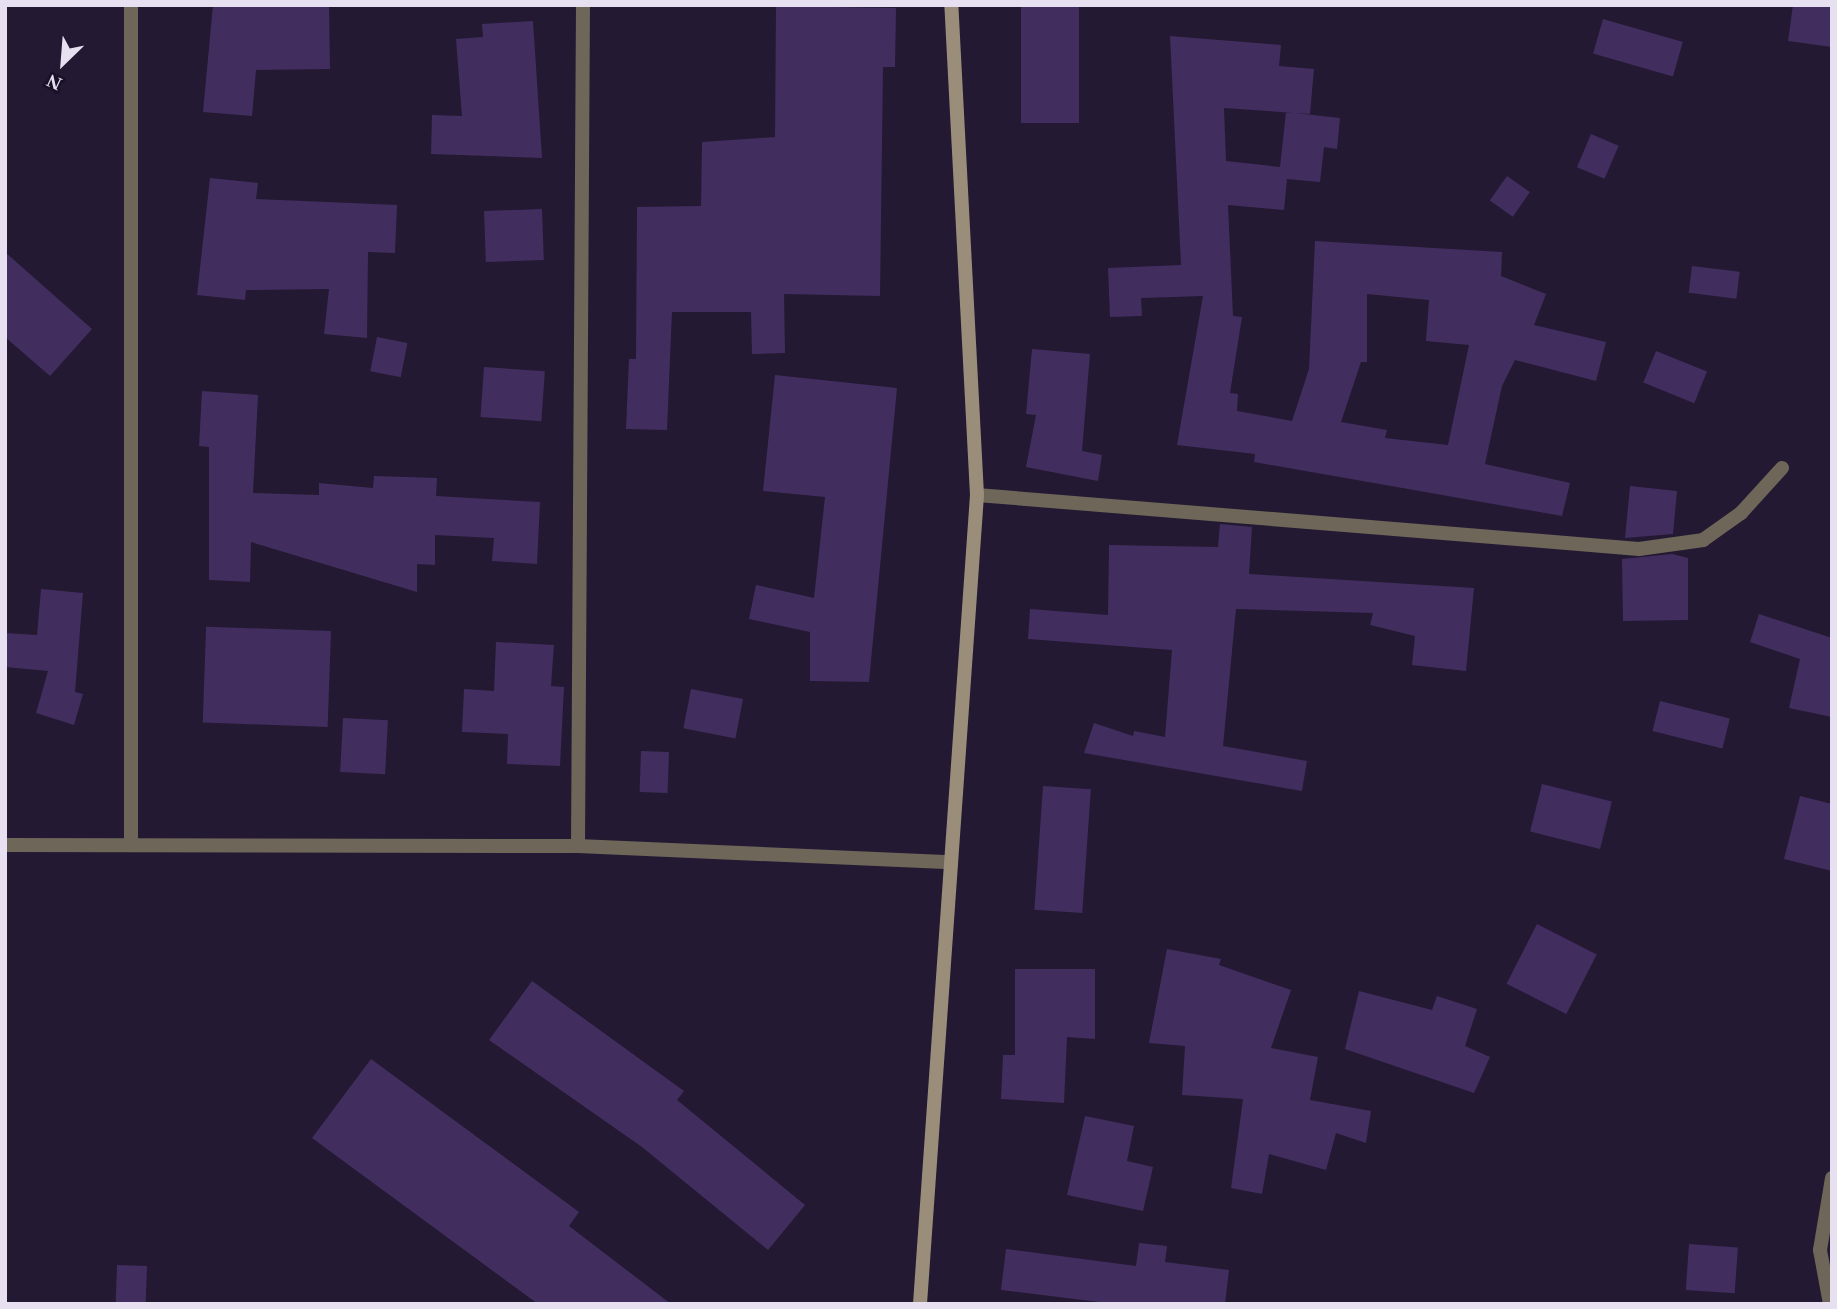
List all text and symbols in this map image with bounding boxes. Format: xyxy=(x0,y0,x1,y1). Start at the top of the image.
north arrow xyxy=(28,28,98,98)
text: N xyxy=(43,70,65,95)

